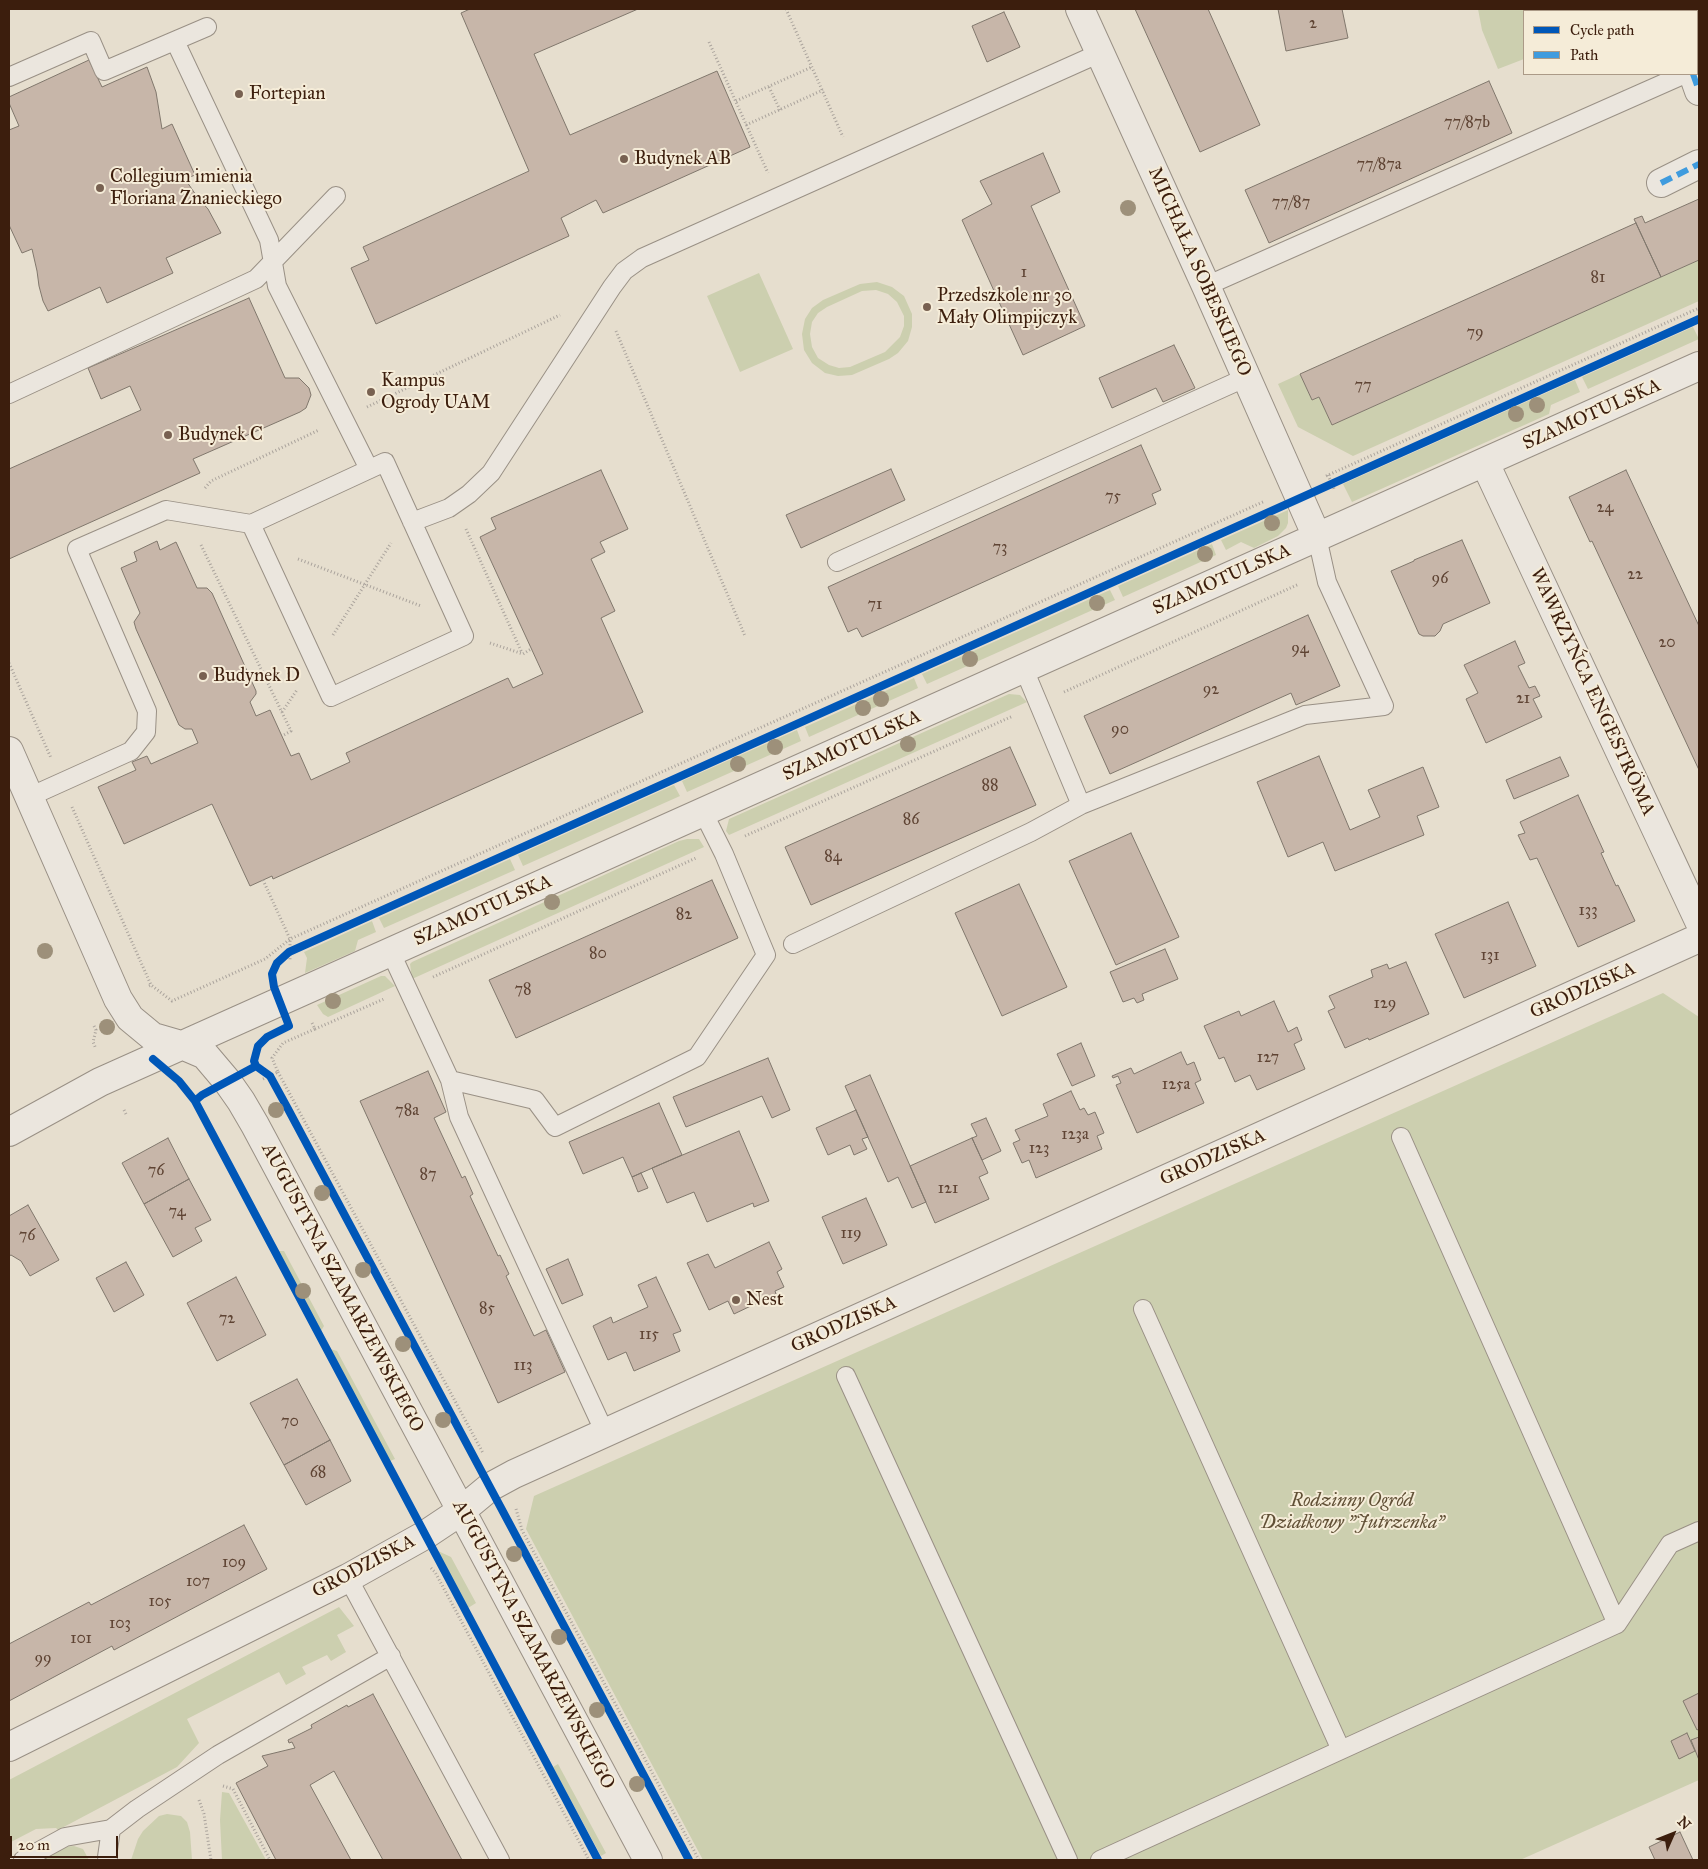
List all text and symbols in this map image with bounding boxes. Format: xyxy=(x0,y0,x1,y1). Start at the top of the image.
legend xyxy=(1523,10,1698,75)
house number: 2 xyxy=(1309,14,1317,34)
text: Cycle path xyxy=(1570,21,1634,39)
text: Path xyxy=(1570,46,1598,64)
place label: Fortepian xyxy=(249,83,325,105)
marker: Fortepian xyxy=(233,88,245,100)
house number: 77/87b xyxy=(1444,113,1490,133)
place label: Budynek AB xyxy=(634,148,731,170)
marker: Budynek AB xyxy=(618,153,630,165)
house number: 77/87a xyxy=(1356,155,1402,175)
street label: MICHAŁA SOBESKIEGO xyxy=(1142,164,1256,380)
place label: Collegium imienia Floriana Znanieckiego xyxy=(110,166,282,210)
marker: Collegium imienia Floriana Znanieckiego xyxy=(94,182,106,194)
house number: 77/87 xyxy=(1272,193,1310,213)
house number: 1 xyxy=(1021,263,1027,283)
house number: 81 xyxy=(1591,268,1605,288)
place label: Przedszkole nr 30 Mały Olimpijczyk xyxy=(937,285,1077,329)
marker: Przedszkole nr 30 Mały Olimpijczyk xyxy=(921,301,933,313)
house number: 79 xyxy=(1466,323,1484,343)
place label: Kampus Ogrody UAM xyxy=(381,370,490,414)
street label: SZAMOTULSKA xyxy=(1519,374,1665,456)
house number: 77 xyxy=(1354,376,1372,396)
marker: Kampus Ogrody UAM xyxy=(365,386,377,398)
place label: Budynek C xyxy=(178,424,263,446)
marker: Budynek C xyxy=(162,429,174,441)
house number: 75 xyxy=(1105,487,1121,507)
house number: 24 xyxy=(1597,498,1613,518)
house number: 73 xyxy=(993,538,1007,558)
street label: SZAMOTULSKA xyxy=(1149,539,1295,621)
street label: WAWRZYŃCA ENGESTRÖMA xyxy=(1524,564,1660,820)
house number: 22 xyxy=(1627,565,1643,585)
house number: 96 xyxy=(1432,569,1448,589)
house number: 71 xyxy=(868,595,882,615)
house number: 20 xyxy=(1658,633,1676,653)
house number: 94 xyxy=(1291,639,1309,659)
place label: Budynek D xyxy=(213,665,300,687)
marker: Budynek D xyxy=(197,670,209,682)
house number: 92 xyxy=(1203,680,1219,700)
house number: 21 xyxy=(1516,689,1530,709)
street label: SZAMOTULSKA xyxy=(779,705,925,787)
house number: 90 xyxy=(1111,720,1129,740)
house number: 88 xyxy=(981,776,999,796)
house number: 86 xyxy=(903,810,919,830)
house number: 84 xyxy=(824,847,842,867)
street label: SZAMOTULSKA xyxy=(410,870,556,952)
house number: 133 xyxy=(1578,901,1598,921)
house number: 82 xyxy=(676,905,692,925)
house number: 80 xyxy=(589,944,607,964)
house number: 131 xyxy=(1480,946,1500,966)
street label: GRODZISKA xyxy=(1527,958,1639,1024)
house number: 78 xyxy=(514,980,532,1000)
house number: 129 xyxy=(1374,994,1396,1014)
house number: 127 xyxy=(1257,1048,1279,1068)
house number: 125a xyxy=(1162,1075,1190,1095)
house number: 78a xyxy=(395,1101,419,1121)
house number: 123a xyxy=(1061,1125,1089,1145)
street label: GRODZISKA xyxy=(1157,1125,1269,1191)
house number: 123 xyxy=(1029,1139,1049,1159)
street label: AUGUSTYNA SZAMARZEWSKIEGO xyxy=(256,1140,428,1436)
house number: 76 xyxy=(148,1161,164,1181)
house number: 87 xyxy=(419,1165,437,1185)
house number: 121 xyxy=(938,1179,958,1199)
house number: 74 xyxy=(168,1202,186,1222)
house number: 119 xyxy=(840,1224,862,1244)
house number: 76 xyxy=(19,1226,35,1246)
place label: Nest xyxy=(746,1289,783,1311)
street label: GRODZISKA xyxy=(788,1292,900,1358)
marker: Nest xyxy=(730,1294,742,1306)
house number: 85 xyxy=(479,1299,495,1319)
house number: 72 xyxy=(219,1309,235,1329)
house number: 115 xyxy=(639,1325,659,1345)
house number: 113 xyxy=(513,1356,533,1376)
house number: 70 xyxy=(281,1412,299,1432)
house number: 68 xyxy=(310,1463,326,1483)
park label: Rodzinny Ogród Działkowy "Jutrzenka" xyxy=(1259,1490,1445,1534)
street label: AUGUSTYNA SZAMARZEWSKIEGO xyxy=(447,1497,619,1793)
street label: GRODZISKA xyxy=(309,1530,419,1604)
house number: 109 xyxy=(222,1553,246,1573)
house number: 107 xyxy=(186,1572,210,1592)
house number: 105 xyxy=(148,1592,172,1612)
house number: 103 xyxy=(109,1614,131,1634)
house number: 101 xyxy=(70,1629,92,1649)
house number: 99 xyxy=(34,1649,52,1669)
north arrow xyxy=(1648,1809,1698,1859)
text: N xyxy=(1674,1813,1694,1833)
scale bar xyxy=(12,1826,120,1858)
text: 20 m xyxy=(18,1836,50,1854)

